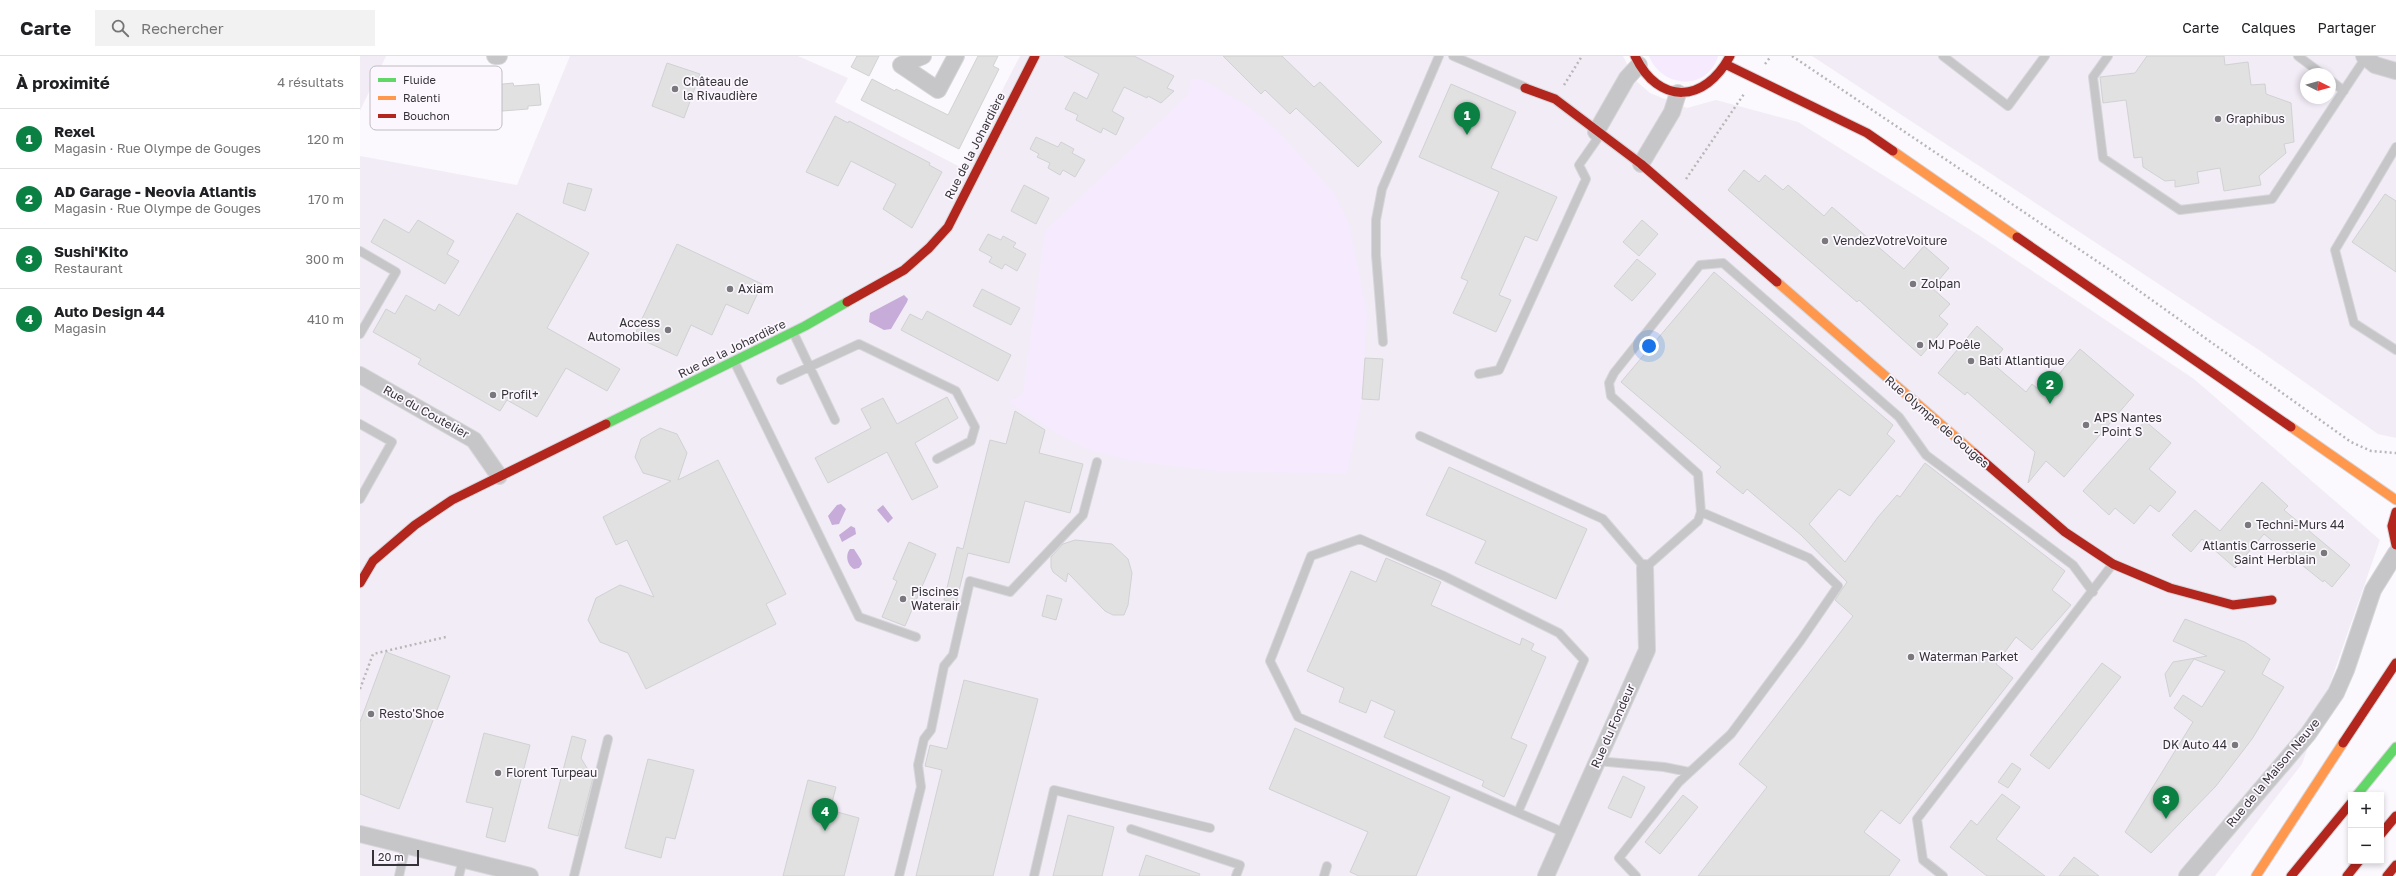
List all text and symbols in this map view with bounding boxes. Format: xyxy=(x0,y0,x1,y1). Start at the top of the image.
search box xyxy=(95,10,375,46)
text: Carte xyxy=(20,16,71,39)
icon: search xyxy=(109,17,131,39)
text: Rechercher xyxy=(141,19,224,37)
text: Carte xyxy=(2182,19,2219,36)
text: Calques xyxy=(2241,19,2296,36)
text: Partager xyxy=(2318,19,2376,36)
legend xyxy=(370,66,502,130)
north arrow xyxy=(2300,68,2336,104)
text: À proximité xyxy=(16,72,110,93)
text: Fluide xyxy=(403,73,436,86)
text: 4 résultats xyxy=(277,74,344,90)
place label: Château de la Rivaudière xyxy=(683,74,758,103)
marker: Château de la Rivaudière xyxy=(670,84,680,94)
street label: Rue de la Johardière xyxy=(941,90,1008,202)
text: Ralenti xyxy=(403,91,440,104)
pin: 1 xyxy=(1454,102,1480,135)
text: Bouchon xyxy=(403,109,450,122)
place label: Graphibus xyxy=(2226,111,2285,126)
marker: Graphibus xyxy=(2213,114,2223,124)
text: Rexel xyxy=(54,122,95,140)
text: 1 xyxy=(26,131,32,147)
text: 120 m xyxy=(307,131,344,147)
text: Magasin · Rue Olympe de Gouges xyxy=(54,140,261,156)
text: AD Garage - Neovia Atlantis xyxy=(54,182,256,200)
text: 2 xyxy=(25,191,33,207)
text: 170 m xyxy=(308,191,344,207)
text: Magasin · Rue Olympe de Gouges xyxy=(54,200,261,216)
place label: VendezVotreVoiture xyxy=(1833,233,1947,248)
marker: VendezVotreVoiture xyxy=(1820,236,1830,246)
text: Sushi'Kito xyxy=(54,242,128,260)
text: 3 xyxy=(25,251,33,267)
text: 300 m xyxy=(306,251,344,267)
text: Restaurant xyxy=(54,260,123,276)
place label: Zolpan xyxy=(1921,276,1961,291)
marker: Zolpan xyxy=(1908,279,1918,289)
place label: Axiam xyxy=(738,281,774,296)
marker: Axiam xyxy=(725,284,735,294)
text: Auto Design 44 xyxy=(54,302,165,320)
text: 4 xyxy=(25,311,33,327)
text: 410 m xyxy=(307,311,344,327)
place label: Access Automobiles xyxy=(587,315,660,344)
street label: Rue de la Johardière xyxy=(676,316,788,381)
text: Magasin xyxy=(54,320,106,336)
marker: Access Automobiles xyxy=(663,325,673,335)
your location xyxy=(1639,336,1659,356)
place label: MJ Poêle xyxy=(1928,337,1981,352)
marker: MJ Poêle xyxy=(1915,340,1925,350)
place label: Bati Atlantique xyxy=(1979,353,2065,368)
marker: Bati Atlantique xyxy=(1966,356,1976,366)
pin: 2 xyxy=(2037,371,2063,404)
street label: Rue Olympe de Gouges xyxy=(1882,372,1993,471)
street label: Rue du Coutelier xyxy=(381,382,472,442)
place label: Profil+ xyxy=(501,387,539,402)
marker: Profil+ xyxy=(488,390,498,400)
place label: APS Nantes - Point S xyxy=(2094,410,2162,439)
marker: APS Nantes - Point S xyxy=(2081,420,2091,430)
place label: Techni-Murs 44 xyxy=(2256,517,2345,532)
marker: Techni-Murs 44 xyxy=(2243,520,2253,530)
place label: Atlantis Carrosserie Saint Herblain xyxy=(2202,538,2316,567)
marker: Atlantis Carrosserie Saint Herblain xyxy=(2319,548,2329,558)
place label: Piscines Waterair xyxy=(911,584,960,613)
marker: Piscines Waterair xyxy=(898,594,908,604)
place label: Waterman Parket xyxy=(1919,649,2019,664)
marker: Waterman Parket xyxy=(1906,652,1916,662)
street label: Rue du Fondeur xyxy=(1587,681,1638,770)
place label: Resto'Shoe xyxy=(379,706,444,721)
marker: Resto'Shoe xyxy=(366,709,376,719)
street label: Rue de la Maison Neuve xyxy=(2223,715,2322,830)
place label: DK Auto 44 xyxy=(2163,737,2227,752)
marker: DK Auto 44 xyxy=(2230,740,2240,750)
place label: Florent Turpeau xyxy=(506,765,597,780)
marker: Florent Turpeau xyxy=(493,768,503,778)
pin: 3 xyxy=(2153,786,2179,819)
map controls xyxy=(2348,792,2384,864)
button: + xyxy=(2348,792,2384,828)
pin: 4 xyxy=(812,798,838,831)
button: − xyxy=(2348,828,2384,864)
scale bar xyxy=(372,848,419,867)
text: 20 m xyxy=(378,850,404,863)

